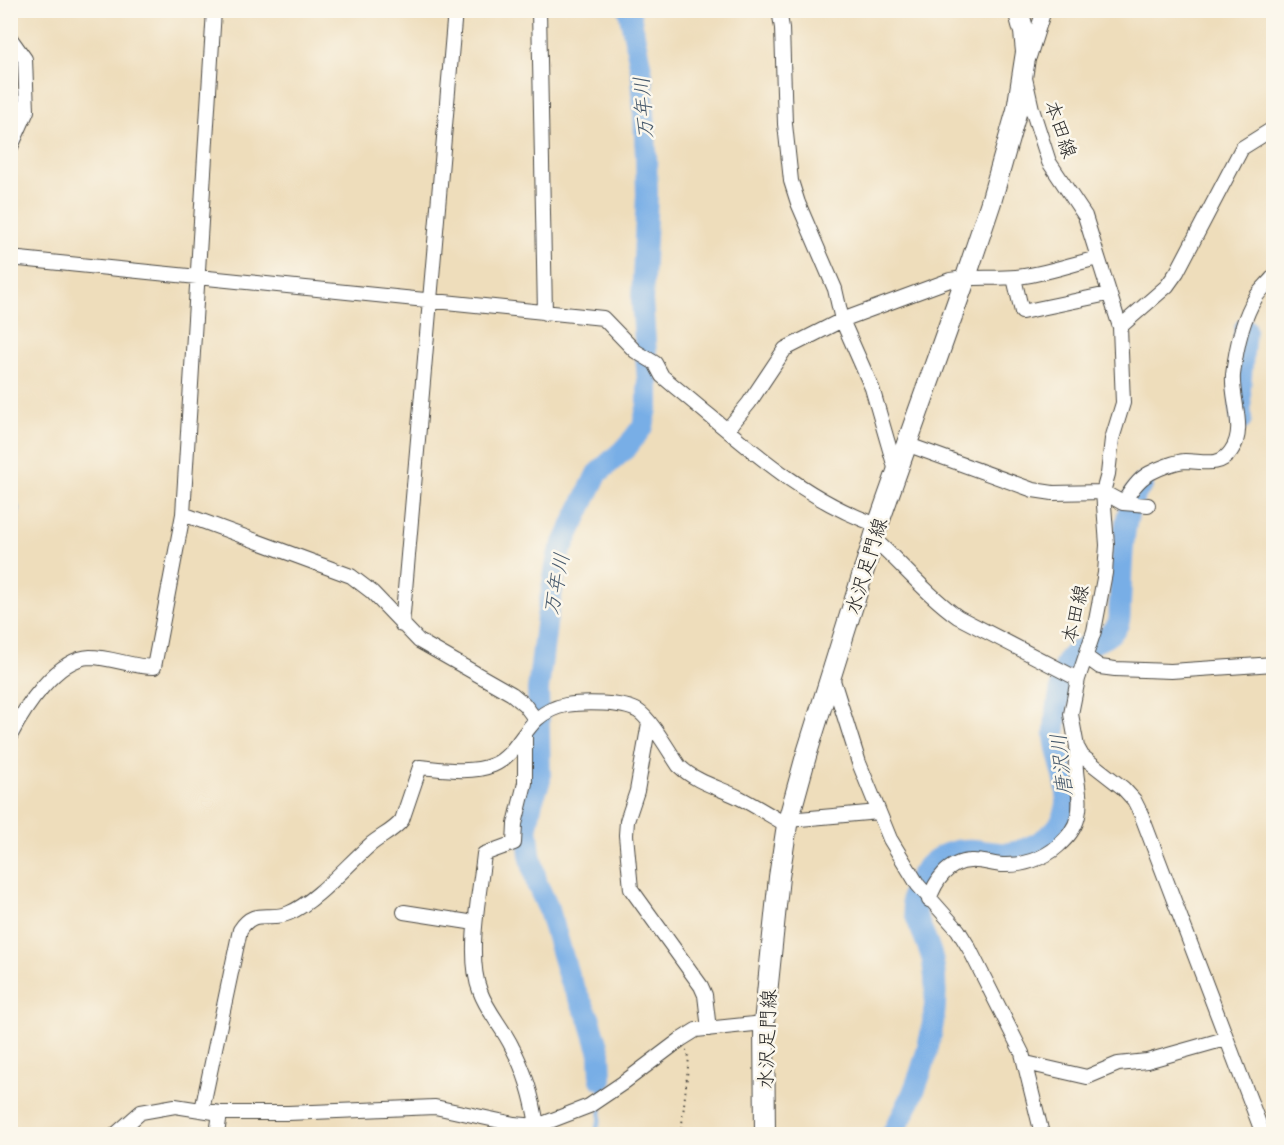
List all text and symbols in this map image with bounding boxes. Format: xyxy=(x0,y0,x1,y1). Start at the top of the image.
water label: 万年川 xyxy=(628,76,658,140)
street label: 本田線 xyxy=(1040,97,1082,161)
street label: 水沢足門線 xyxy=(840,515,892,617)
water label: 万年川 xyxy=(538,551,574,617)
street label: 本田線 xyxy=(1057,582,1093,646)
water label: 唐沢川 xyxy=(1045,732,1077,798)
street label: 水沢足門線 xyxy=(753,989,781,1089)

